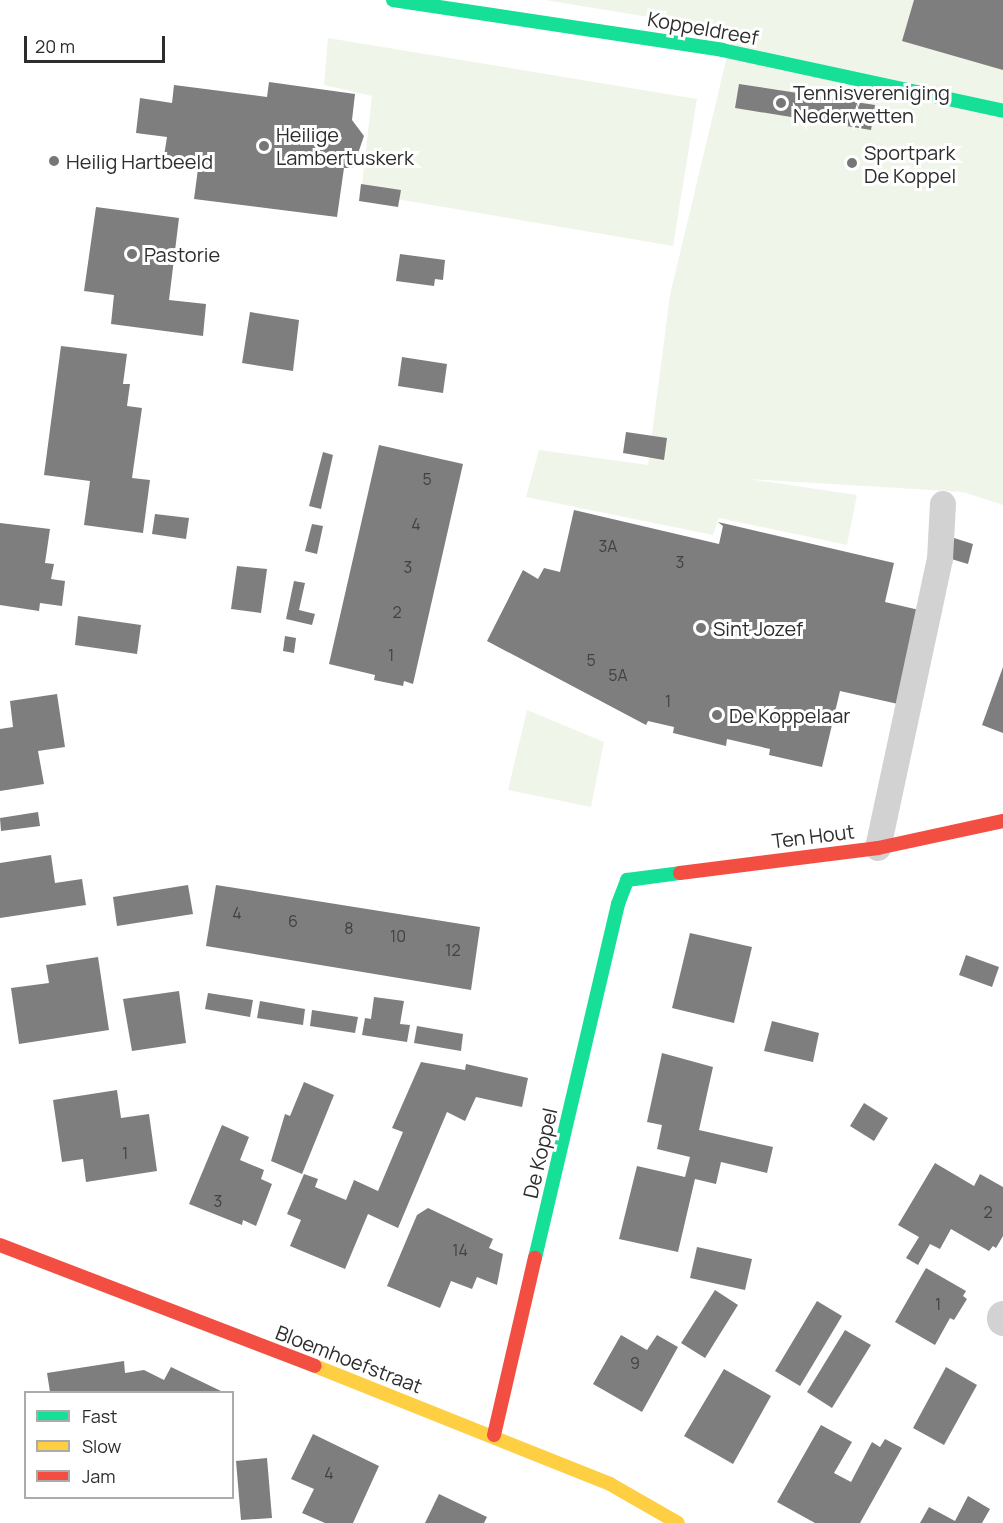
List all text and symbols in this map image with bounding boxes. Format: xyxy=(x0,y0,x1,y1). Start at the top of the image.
street label: Koppeldreef xyxy=(646,6,760,50)
scale bar xyxy=(27,24,168,62)
text: 20 m xyxy=(35,34,75,58)
place label: Tennisvereniging Nederwetten xyxy=(793,80,950,127)
marker: Tennisvereniging Nederwetten xyxy=(774,96,788,110)
place label: Heilige Lambertuskerk xyxy=(276,122,414,169)
marker: Heilige Lambertuskerk xyxy=(257,139,271,153)
place label: Sportpark De Koppel xyxy=(864,140,956,187)
place label: Heilig Hartbeeld xyxy=(66,149,213,173)
marker: Heilig Hartbeeld xyxy=(47,154,61,168)
marker: Sportpark De Koppel xyxy=(845,156,859,170)
place label: Pastorie xyxy=(144,242,220,266)
marker: Pastorie xyxy=(125,247,139,261)
house number: 5 xyxy=(422,469,432,489)
house number: 4 xyxy=(411,514,421,534)
house number: 3A xyxy=(599,536,617,556)
house number: 3 xyxy=(676,552,684,572)
house number: 3 xyxy=(404,557,412,577)
house number: 2 xyxy=(392,602,402,622)
place label: Sint Jozef xyxy=(713,616,803,640)
marker: Sint Jozef xyxy=(694,621,708,635)
house number: 1 xyxy=(388,645,394,665)
house number: 5 xyxy=(586,650,596,670)
house number: 5A xyxy=(608,665,628,685)
house number: 1 xyxy=(665,691,671,711)
place label: De Koppelaar xyxy=(729,703,850,727)
marker: De Koppelaar xyxy=(710,708,724,722)
street label: Ten Hout xyxy=(770,819,856,853)
house number: 4 xyxy=(232,903,242,923)
house number: 6 xyxy=(288,911,298,931)
house number: 8 xyxy=(344,918,354,938)
house number: 10 xyxy=(390,926,406,946)
house number: 12 xyxy=(445,940,461,960)
street label: De Koppel xyxy=(518,1105,562,1201)
house number: 1 xyxy=(122,1143,128,1163)
house number: 3 xyxy=(214,1191,222,1211)
house number: 2 xyxy=(983,1202,993,1222)
house number: 14 xyxy=(452,1240,468,1260)
house number: 1 xyxy=(935,1294,941,1314)
street label: Bloemhoefstraat xyxy=(272,1320,426,1398)
house number: 9 xyxy=(630,1353,640,1373)
legend xyxy=(24,1391,234,1499)
text: Fast xyxy=(82,1404,117,1428)
text: Slow xyxy=(82,1434,121,1458)
house number: 4 xyxy=(324,1463,334,1483)
text: Jam xyxy=(82,1464,116,1488)

